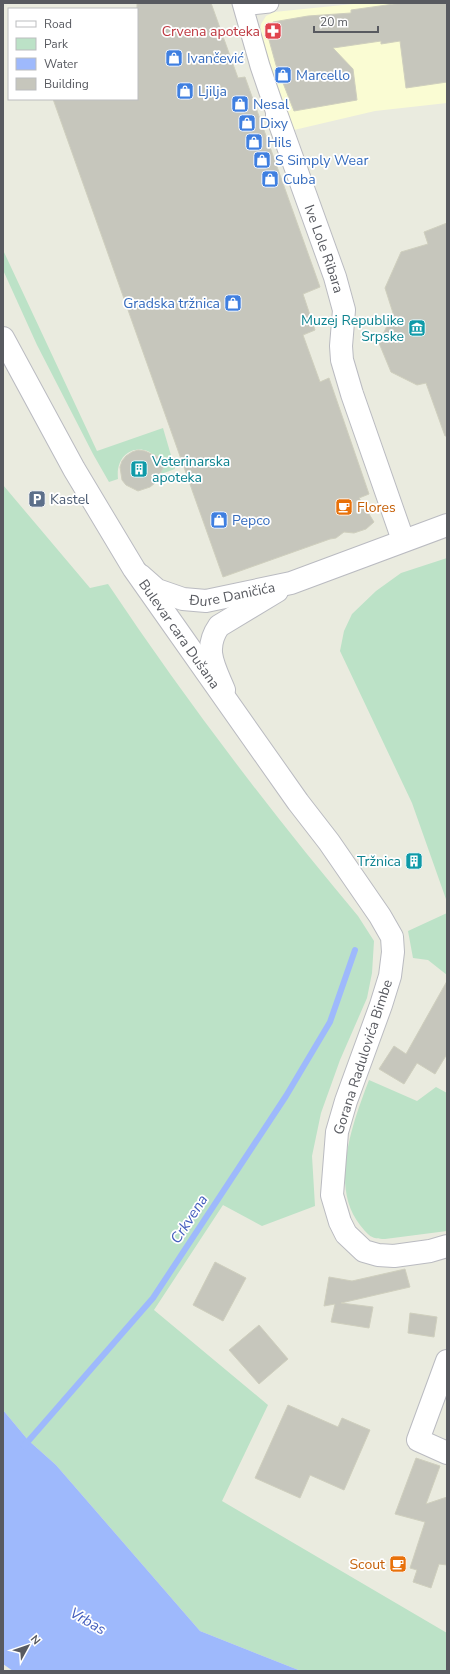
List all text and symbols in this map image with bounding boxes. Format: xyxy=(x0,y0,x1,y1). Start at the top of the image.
legend xyxy=(8,8,138,100)
scale bar xyxy=(314,8,378,34)
text: 20 m xyxy=(320,14,348,30)
text: Road xyxy=(44,16,72,32)
pharmacy icon: Crvena apoteka xyxy=(263,21,283,41)
place label: Crvena apoteka xyxy=(162,22,260,41)
text: Park xyxy=(44,36,69,52)
shop icon: Ivančević xyxy=(164,48,184,68)
place label: Ivančević xyxy=(187,49,244,68)
text: Water xyxy=(44,56,78,72)
shop icon: Marcello xyxy=(273,65,293,85)
place label: Marcello xyxy=(296,66,350,85)
text: Building xyxy=(44,76,89,92)
shop icon: Ljilja xyxy=(175,81,195,101)
place label: Ljilja xyxy=(198,82,227,101)
shop icon: Nesal xyxy=(230,94,250,114)
place label: Nesal xyxy=(253,95,290,114)
shop icon: Dixy xyxy=(237,113,257,133)
place label: Dixy xyxy=(260,114,289,133)
shop icon: Hils xyxy=(244,132,264,152)
place label: Hils xyxy=(267,133,292,152)
shop icon: S Simply Wear xyxy=(252,150,272,170)
place label: S Simply Wear xyxy=(275,151,368,170)
shop icon: Cuba xyxy=(260,169,280,189)
place label: Cuba xyxy=(283,170,316,189)
street label: Ive Lole Ribara xyxy=(300,202,348,295)
shop icon: Gradska tržnica xyxy=(223,293,243,313)
place label: Gradska tržnica xyxy=(123,294,220,313)
place label: Muzej Republike Srpske xyxy=(301,311,404,346)
museum icon: Muzej Republike Srpske xyxy=(407,318,427,338)
place label: Veterinarska apoteka xyxy=(151,452,230,487)
building icon: Veterinarska apoteka xyxy=(129,459,149,479)
parking icon: Kastel xyxy=(27,489,47,509)
place label: Kastel xyxy=(50,490,90,509)
cafe icon: Flores xyxy=(334,497,354,517)
place label: Flores xyxy=(357,498,396,517)
shop icon: Pepco xyxy=(209,510,229,530)
place label: Pepco xyxy=(232,511,271,530)
street label: Bulevar cara Dušana xyxy=(135,575,225,692)
street label: Đure Daničića xyxy=(188,577,277,611)
building icon: Tržnica xyxy=(404,851,424,871)
place label: Tržnica xyxy=(357,852,401,871)
street label: Gorana Radulovića Bimbe xyxy=(329,977,397,1137)
water label: Crkvena xyxy=(166,1191,212,1247)
cafe icon: Scout xyxy=(388,1554,408,1574)
place label: Scout xyxy=(350,1555,385,1574)
water label: Vrbas xyxy=(66,1603,110,1639)
north arrow xyxy=(8,1626,48,1666)
text: N xyxy=(27,1632,44,1648)

